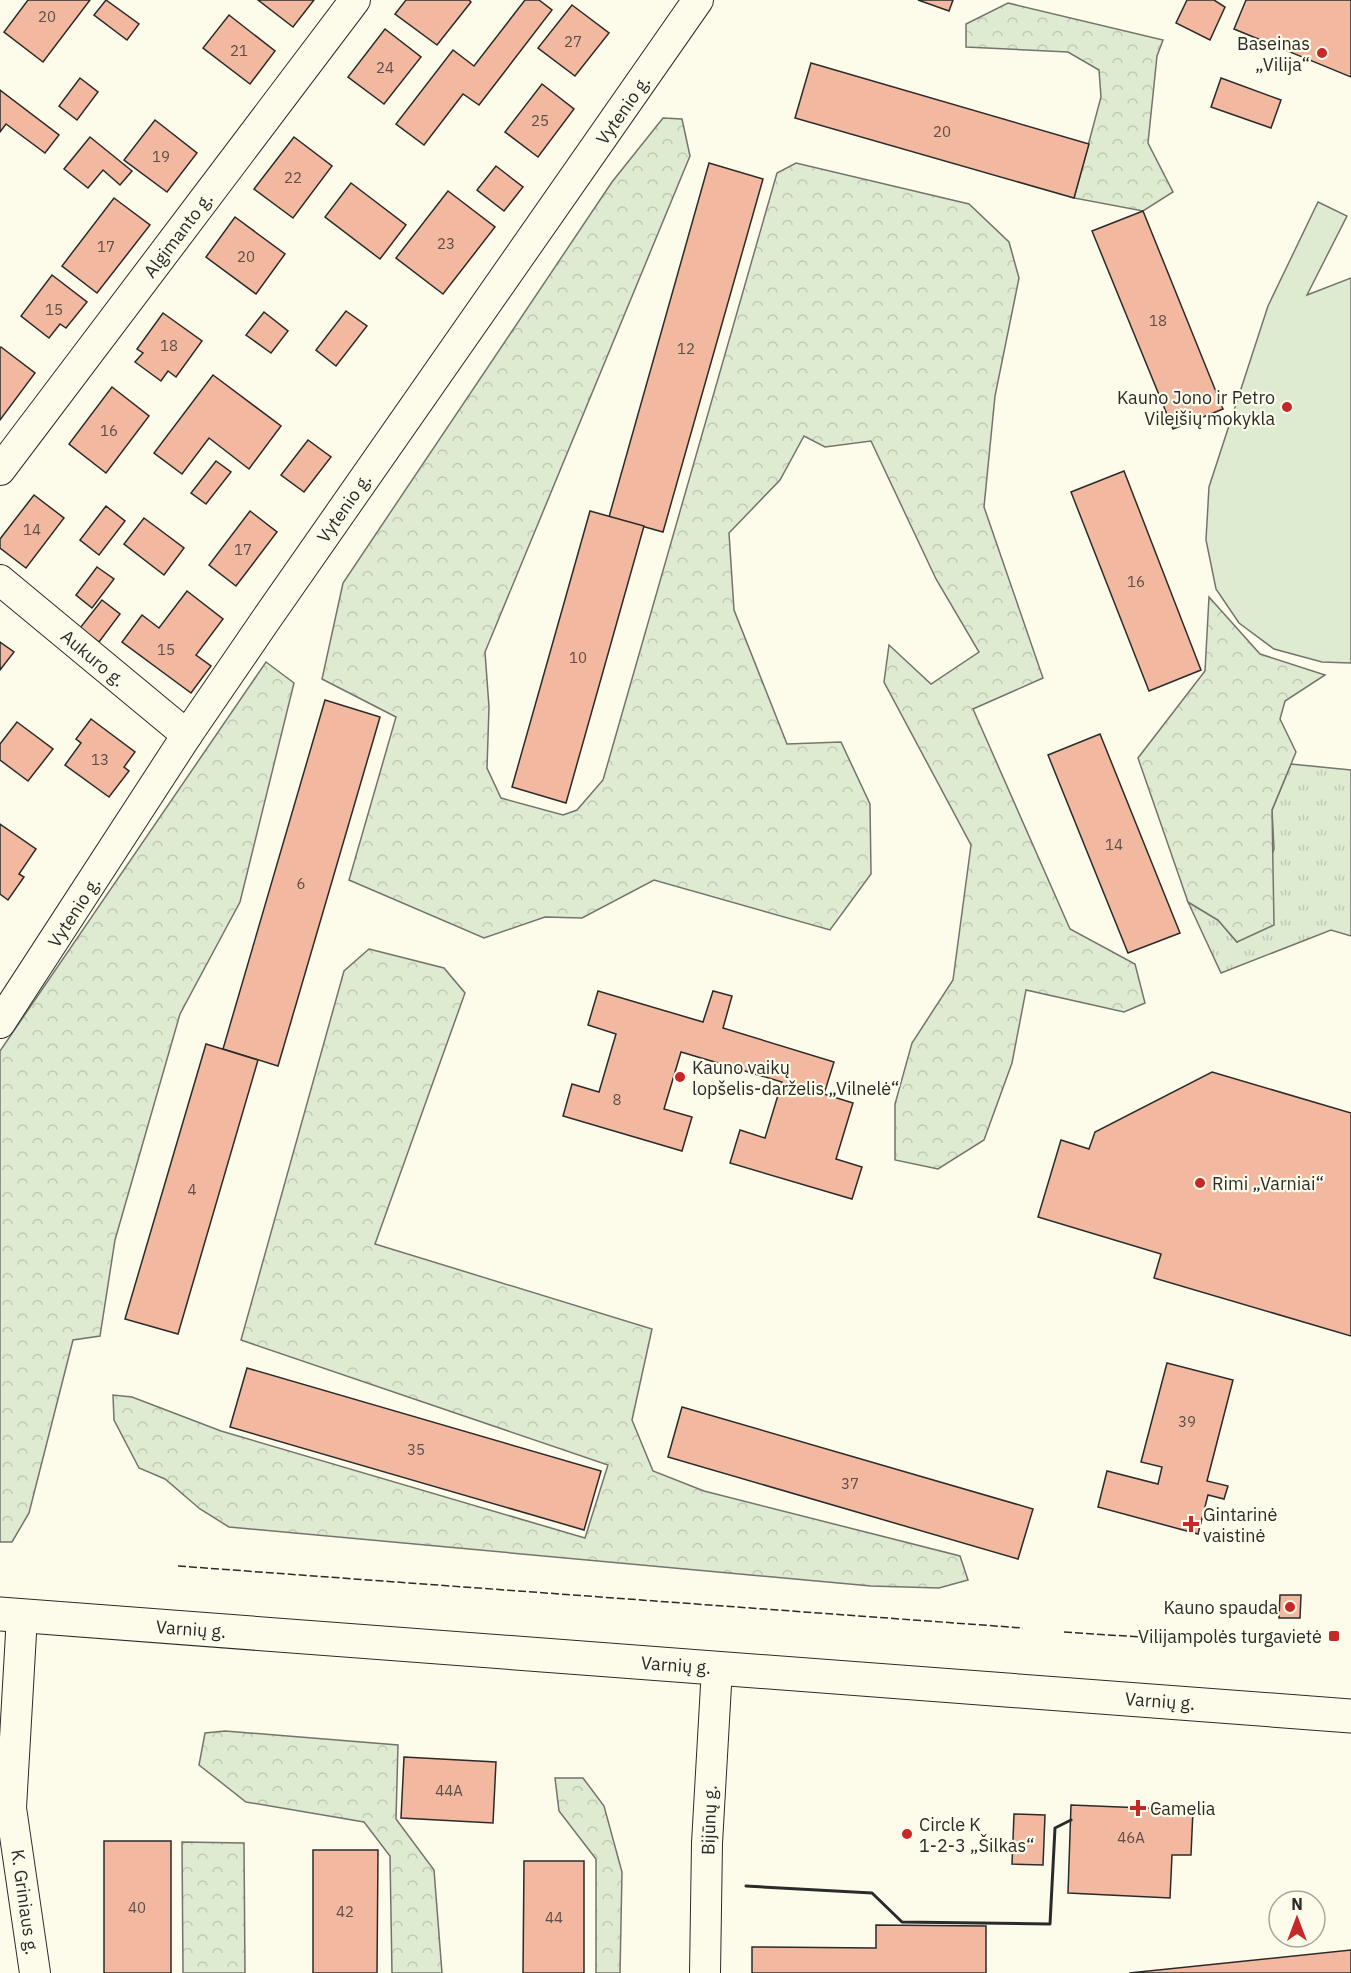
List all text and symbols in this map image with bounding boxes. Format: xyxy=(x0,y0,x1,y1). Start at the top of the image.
house number: 20 xyxy=(38,7,56,26)
house number: 27 xyxy=(564,32,582,51)
place label: Baseinas „Vilija“ xyxy=(1237,32,1310,76)
house number: 21 xyxy=(230,41,248,60)
marker: Baseinas „Vilija“ xyxy=(1315,46,1329,60)
house number: 24 xyxy=(376,58,394,77)
street label: Vytenio g. xyxy=(591,71,655,149)
house number: 25 xyxy=(531,111,549,130)
house number: 20 xyxy=(933,122,951,141)
house number: 19 xyxy=(152,147,170,166)
house number: 22 xyxy=(284,168,302,187)
street label: Algimanto g. xyxy=(138,188,218,282)
house number: 23 xyxy=(437,234,455,253)
house number: 17 xyxy=(97,237,115,256)
house number: 20 xyxy=(237,247,255,266)
house number: 15 xyxy=(45,300,63,319)
house number: 18 xyxy=(1149,311,1167,330)
house number: 18 xyxy=(160,336,178,355)
house number: 12 xyxy=(677,339,695,358)
place label: Kauno Jono ir Petro Vileišių mokykla xyxy=(1117,386,1275,430)
marker: Kauno Jono ir Petro Vileišių mokykla xyxy=(1280,400,1294,414)
house number: 16 xyxy=(100,421,118,440)
street label: Vytenio g. xyxy=(312,469,376,547)
house number: 14 xyxy=(23,520,41,539)
house number: 17 xyxy=(234,540,252,559)
house number: 16 xyxy=(1127,572,1145,591)
street label: Aukuro g. xyxy=(56,625,130,691)
house number: 15 xyxy=(157,640,175,659)
house number: 10 xyxy=(569,648,587,667)
house number: 13 xyxy=(91,750,109,769)
house number: 14 xyxy=(1105,835,1123,854)
street label: Vytenio g. xyxy=(43,872,105,952)
house number: 6 xyxy=(296,874,306,893)
place label: Kauno vaikų lopšelis-darželis „Vilnelė“ xyxy=(692,1056,899,1100)
marker: Kauno vaikų lopšelis-darželis „Vilnelė“ xyxy=(673,1070,687,1084)
house number: 8 xyxy=(612,1090,622,1109)
place label: Rimi „Varniai“ xyxy=(1212,1172,1324,1195)
marker: Rimi „Varniai“ xyxy=(1193,1176,1207,1190)
house number: 4 xyxy=(187,1180,197,1199)
house number: 39 xyxy=(1178,1412,1196,1431)
house number: 35 xyxy=(407,1440,425,1459)
house number: 37 xyxy=(841,1474,859,1493)
place label: Gintarinė vaistinė xyxy=(1203,1503,1277,1547)
marker: Gintarinė vaistinė xyxy=(1184,1517,1198,1531)
place label: Kauno spauda xyxy=(1163,1596,1278,1619)
marker: Kauno spauda xyxy=(1283,1600,1297,1614)
street label: Varnių g. xyxy=(155,1615,227,1643)
place label: Vilijampolės turgavietė xyxy=(1138,1625,1322,1648)
marker: Vilijampolės turgavietė xyxy=(1327,1629,1341,1643)
street label: Varnių g. xyxy=(640,1651,712,1679)
street label: Varnių g. xyxy=(1124,1687,1196,1715)
house number: 44A xyxy=(435,1781,463,1800)
street label: Bijūnų g. xyxy=(696,1784,722,1856)
place label: Camelia xyxy=(1150,1797,1216,1820)
marker: Camelia xyxy=(1131,1801,1145,1815)
place label: Circle K 1-2-3 „Šilkas“ xyxy=(919,1813,1034,1857)
marker: Circle K 1-2-3 „Šilkas“ xyxy=(900,1827,914,1841)
house number: 46A xyxy=(1117,1828,1145,1847)
street label: K. Griniaus g. xyxy=(6,1848,44,1956)
north arrow xyxy=(1267,1889,1327,1949)
text: N xyxy=(1291,1894,1303,1914)
house number: 40 xyxy=(128,1898,146,1917)
house number: 42 xyxy=(336,1902,354,1921)
house number: 44 xyxy=(545,1908,563,1927)

